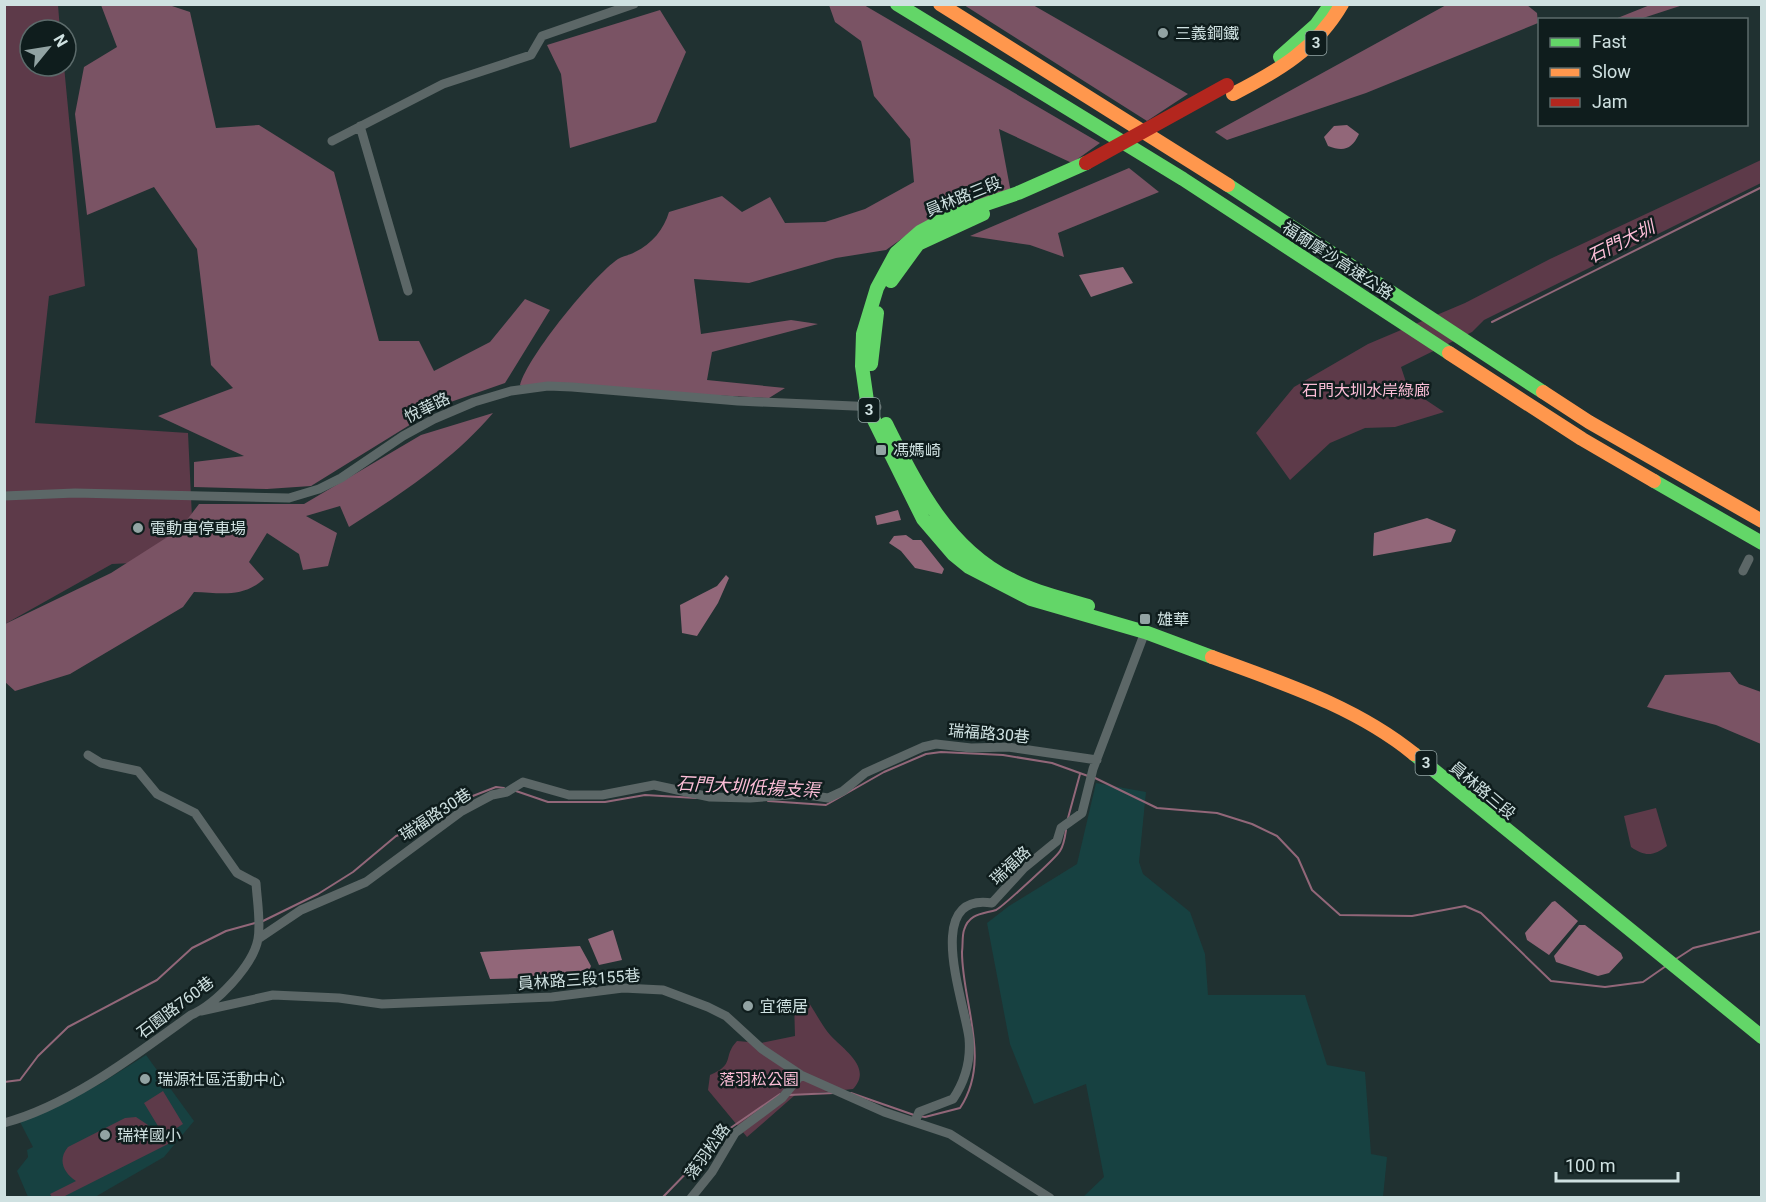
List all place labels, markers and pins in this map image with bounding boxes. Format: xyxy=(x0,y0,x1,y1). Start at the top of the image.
place label: 三義鋼鐵 xyxy=(1175,24,1239,43)
marker: 三義鋼鐵 xyxy=(1156,26,1170,40)
place label: 馮媽崎 xyxy=(893,441,941,460)
marker: 馮媽崎 xyxy=(874,443,888,457)
place label: 電動車停車場 xyxy=(150,519,246,538)
marker: 電動車停車場 xyxy=(131,521,145,535)
place label: 雄華 xyxy=(1157,610,1189,629)
marker: 雄華 xyxy=(1138,612,1152,626)
place label: 宜德居 xyxy=(760,997,808,1016)
marker: 宜德居 xyxy=(741,999,755,1013)
place label: 瑞源社區活動中心 xyxy=(157,1070,285,1089)
marker: 瑞源社區活動中心 xyxy=(138,1072,152,1086)
place label: 瑞祥國小 xyxy=(117,1126,181,1145)
marker: 瑞祥國小 xyxy=(98,1128,112,1142)

